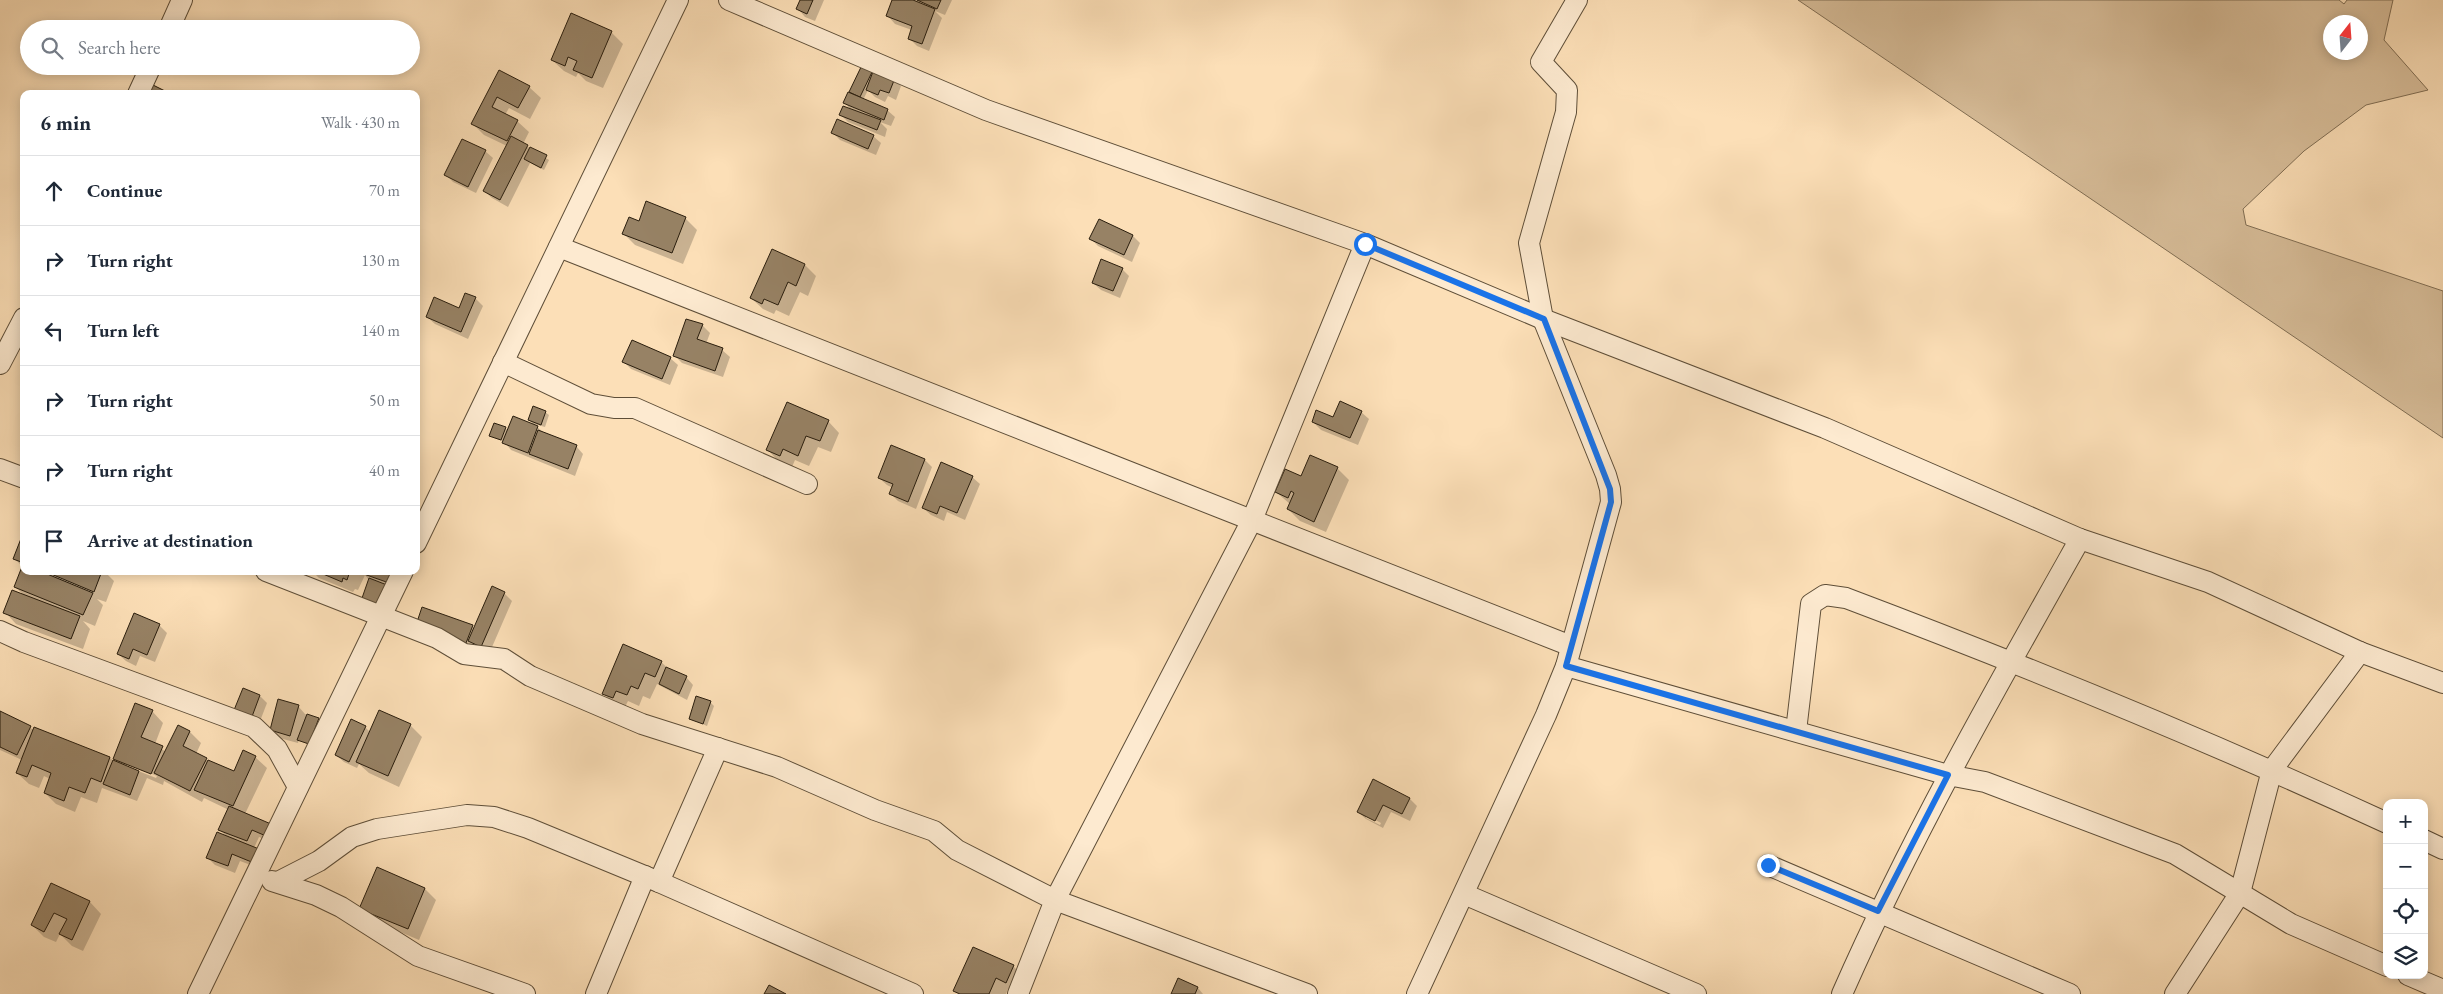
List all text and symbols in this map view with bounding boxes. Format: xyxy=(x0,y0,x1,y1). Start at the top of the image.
north arrow xyxy=(2323,15,2368,60)
search box xyxy=(20,20,420,75)
icon: search xyxy=(38,34,66,62)
text: Search here xyxy=(78,35,160,60)
text: 6 min xyxy=(40,109,91,136)
text: Walk · 430 m xyxy=(321,112,400,133)
icon: ahead xyxy=(40,177,68,205)
text: Continue xyxy=(87,178,162,203)
text: 70 m xyxy=(369,180,400,201)
route start xyxy=(1354,233,1377,256)
icon: right xyxy=(40,247,68,275)
text: Turn right xyxy=(87,248,173,273)
text: 130 m xyxy=(361,250,400,271)
icon: left xyxy=(40,317,68,345)
text: Turn left xyxy=(87,318,159,343)
text: 140 m xyxy=(361,320,400,341)
icon: right xyxy=(40,387,68,415)
text: Turn right xyxy=(87,388,173,413)
text: 50 m xyxy=(369,390,400,411)
icon: right xyxy=(40,457,68,485)
text: Turn right xyxy=(87,458,173,483)
text: 40 m xyxy=(369,460,400,481)
icon: arrive xyxy=(40,527,68,555)
text: Arrive at destination xyxy=(87,528,253,553)
map controls xyxy=(2383,799,2428,979)
button: + xyxy=(2383,799,2428,844)
button: − xyxy=(2383,844,2428,889)
route end xyxy=(1757,854,1780,877)
button: locate xyxy=(2383,889,2428,934)
button: layers xyxy=(2383,934,2428,979)

